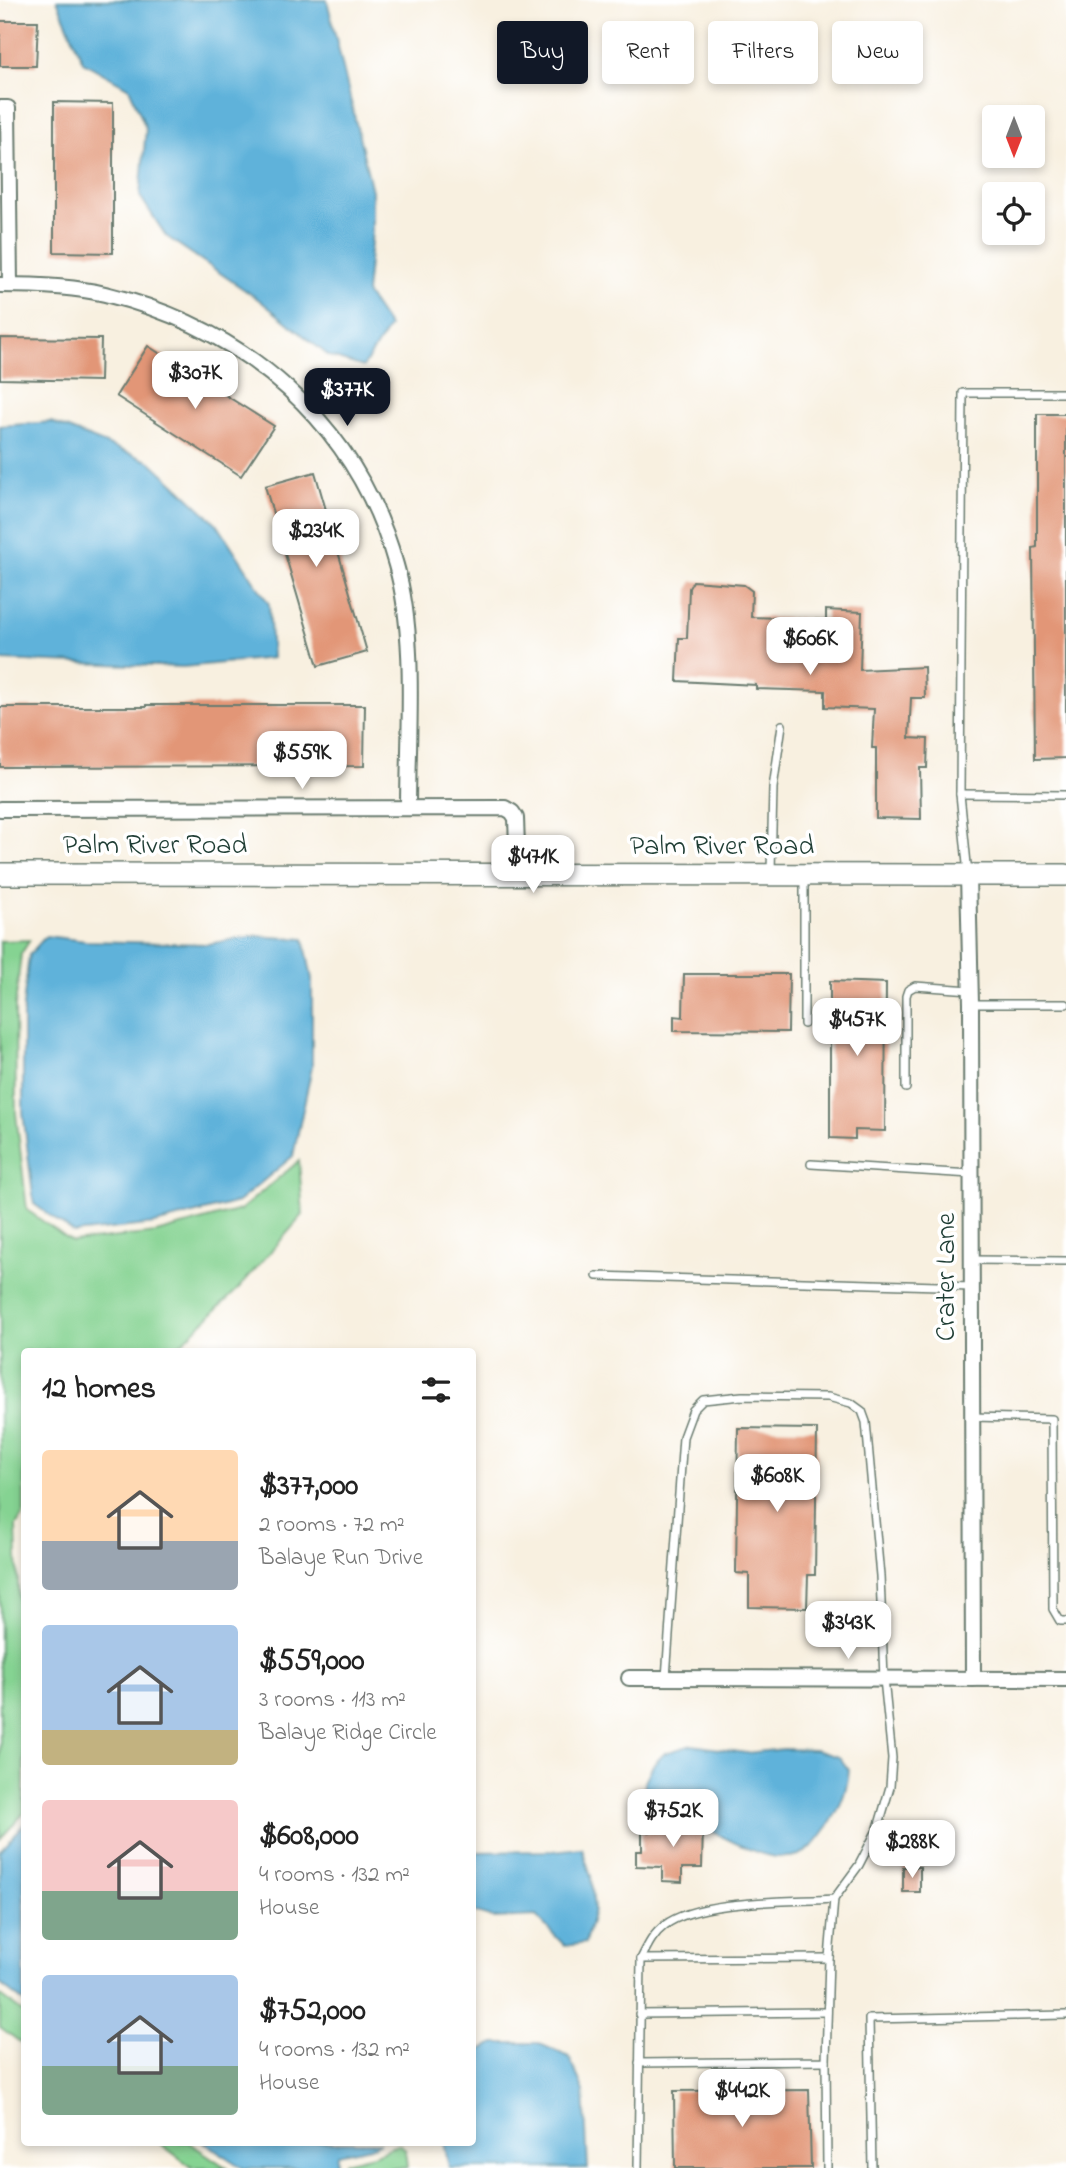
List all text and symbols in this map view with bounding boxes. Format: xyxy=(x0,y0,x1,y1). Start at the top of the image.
chip: Buy xyxy=(497,21,588,84)
chip: Rent xyxy=(602,21,694,84)
chip: Filters xyxy=(708,21,818,84)
chip: New xyxy=(832,21,923,84)
north arrow xyxy=(982,105,1045,168)
map controls xyxy=(982,105,1045,245)
button: locate xyxy=(982,182,1045,245)
pin: $307K xyxy=(146,352,244,411)
text: $307K xyxy=(168,357,222,390)
pin: $377K xyxy=(298,368,396,428)
text: $377K xyxy=(320,374,374,407)
pin: $234K xyxy=(267,510,365,569)
text: $234K xyxy=(288,515,344,548)
pin: $606K xyxy=(761,618,859,677)
text: $606K xyxy=(782,623,838,656)
pin: $559K xyxy=(253,732,351,791)
text: $559K xyxy=(273,737,331,770)
street label: Palm River Road xyxy=(63,826,247,867)
street label: Palm River Road xyxy=(630,827,814,868)
pin: $471K xyxy=(484,836,582,895)
text: $471K xyxy=(507,841,559,874)
pin: $457K xyxy=(808,998,906,1058)
text: $457K xyxy=(828,1004,886,1037)
street label: Crater Lane xyxy=(927,1212,968,1341)
text: 12 homes xyxy=(42,1368,156,1412)
icon: filters xyxy=(417,1371,455,1409)
pin: $608K xyxy=(728,1454,826,1514)
text: $608K xyxy=(750,1460,804,1493)
text: $377,000 xyxy=(259,1465,358,1509)
icon: home xyxy=(98,1478,182,1562)
text: 2 rooms · 72 m² xyxy=(259,1509,405,1542)
text: Balaye Run Drive xyxy=(259,1542,423,1575)
pin: $343K xyxy=(799,1602,897,1661)
text: $343K xyxy=(821,1607,875,1640)
text: $559,000 xyxy=(259,1640,365,1684)
icon: home xyxy=(98,1653,182,1737)
text: 3 rooms · 113 m² xyxy=(259,1684,406,1717)
text: Balaye Ridge Circle xyxy=(259,1717,437,1750)
pin: $752K xyxy=(624,1790,722,1849)
text: $752K xyxy=(643,1795,703,1828)
text: $608,000 xyxy=(259,1815,359,1859)
pin: $288K xyxy=(863,1820,961,1880)
text: $288K xyxy=(885,1826,939,1859)
icon: home xyxy=(98,1828,182,1912)
text: 4 rooms · 132 m² xyxy=(259,1859,410,1892)
text: House xyxy=(259,1892,319,1925)
text: $752,000 xyxy=(259,1990,366,2034)
icon: home xyxy=(98,2003,182,2087)
text: 4 rooms · 132 m² xyxy=(259,2034,410,2067)
text: House xyxy=(259,2067,319,2100)
pin: $442K xyxy=(693,2070,791,2129)
text: $442K xyxy=(714,2075,770,2108)

